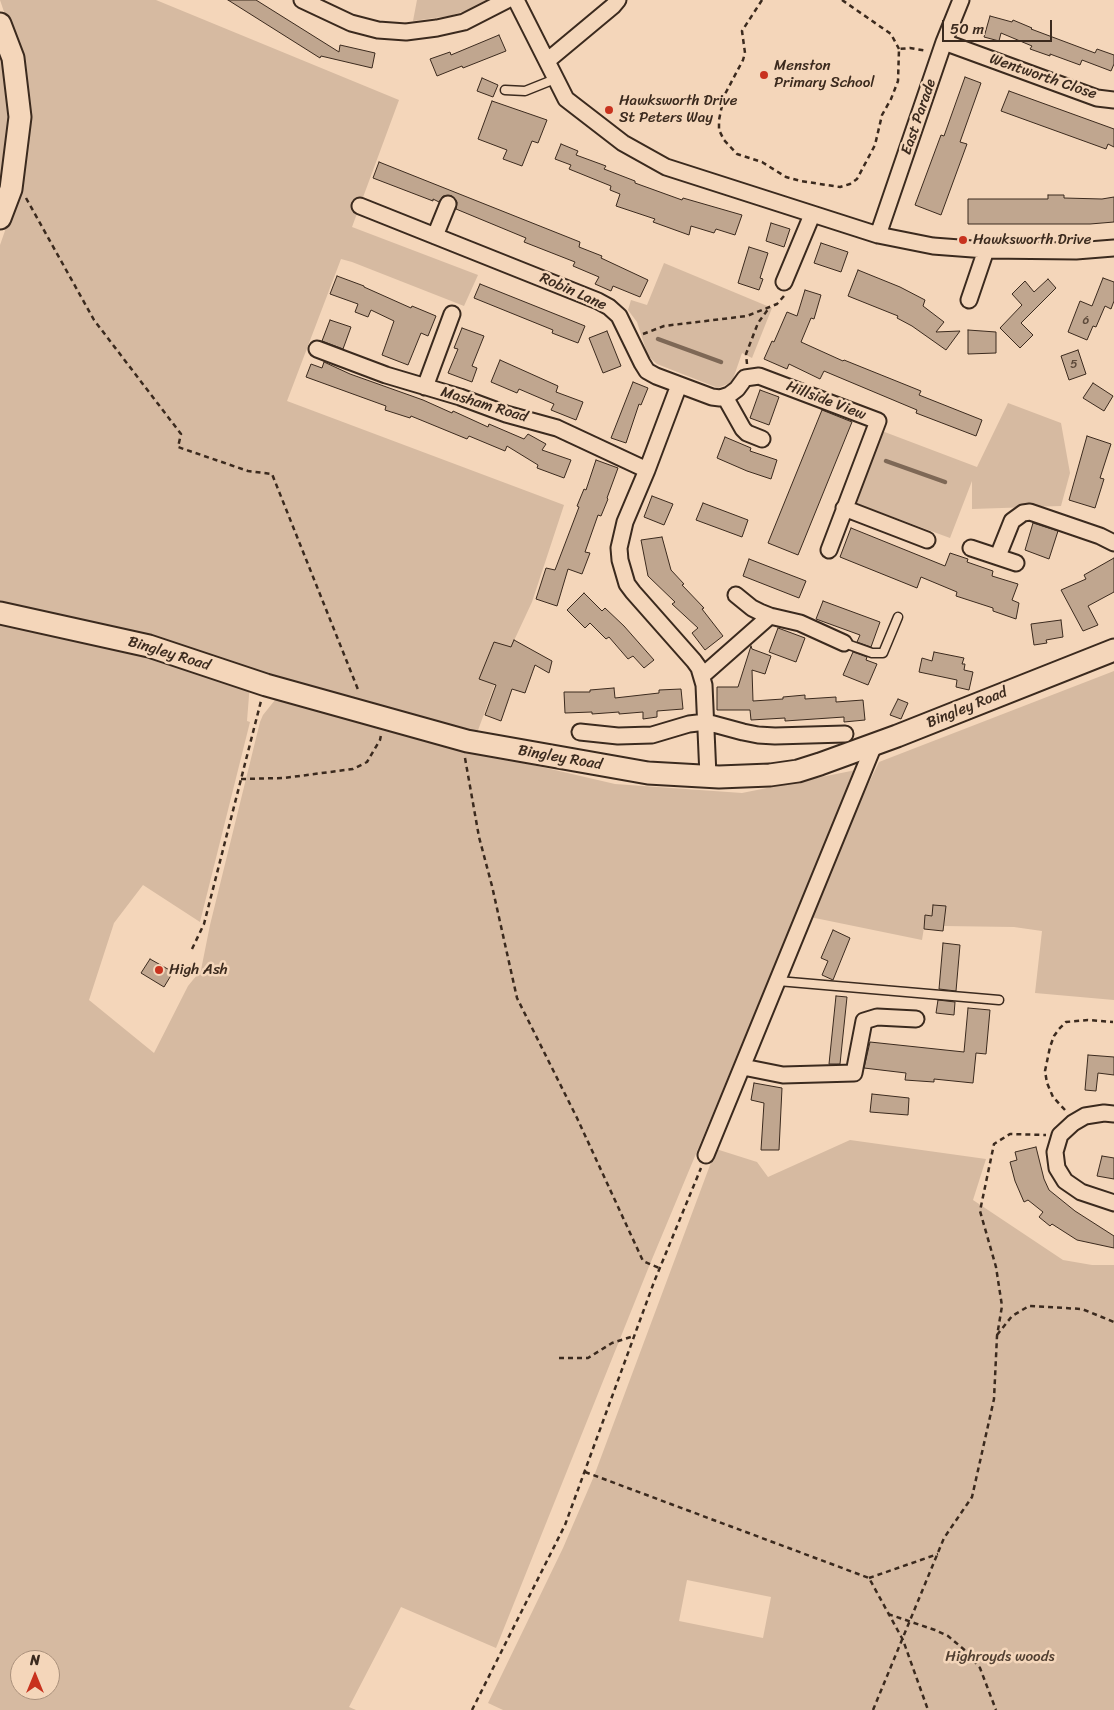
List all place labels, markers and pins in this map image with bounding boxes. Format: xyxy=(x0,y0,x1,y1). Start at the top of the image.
place label: Menston Primary School xyxy=(774,57,875,92)
marker: Menston Primary School xyxy=(758,69,770,81)
place label: Hawksworth Drive St Peters Way xyxy=(619,92,738,127)
marker: Hawksworth Drive St Peters Way xyxy=(603,104,615,116)
place label: Hawksworth Drive xyxy=(973,231,1092,249)
marker: Hawksworth Drive xyxy=(957,234,969,246)
place label: High Ash xyxy=(169,961,228,979)
marker: High Ash xyxy=(153,964,165,976)

